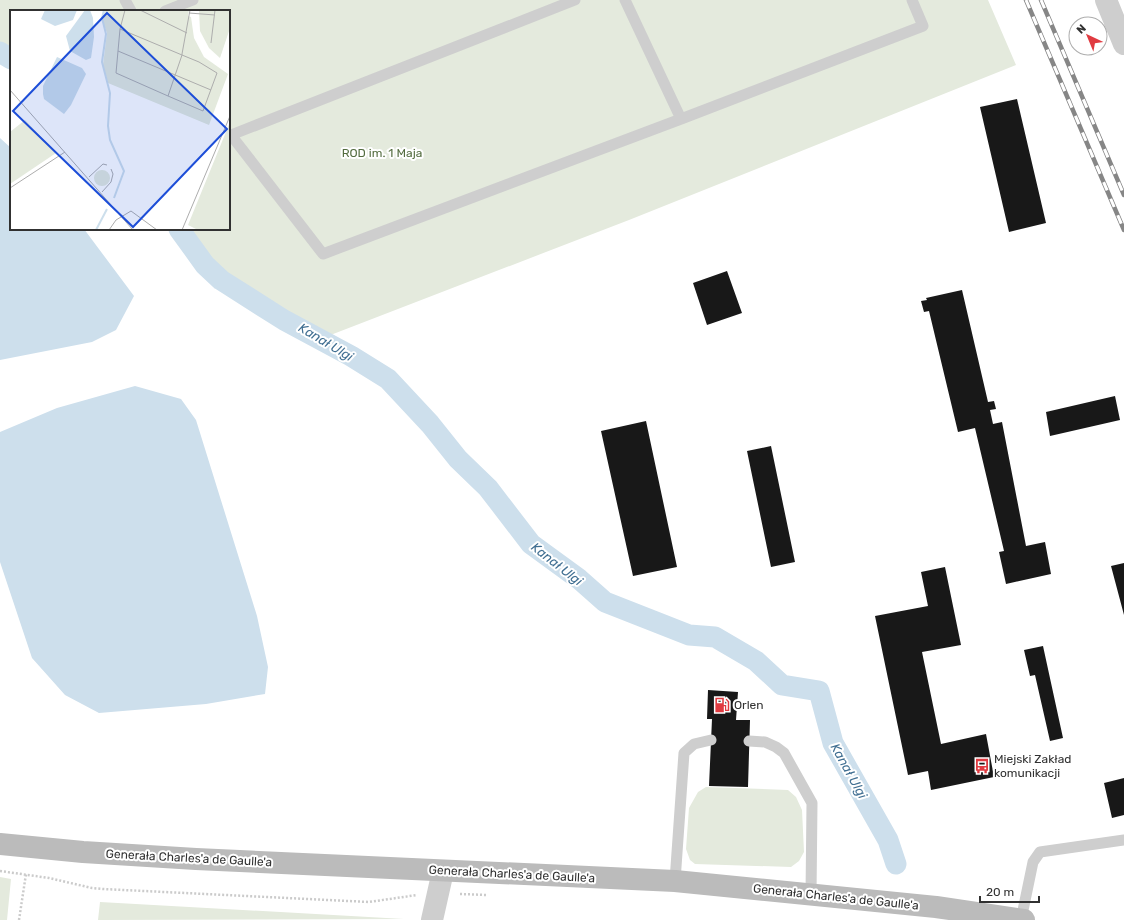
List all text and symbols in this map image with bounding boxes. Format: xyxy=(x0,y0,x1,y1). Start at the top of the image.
inset map xyxy=(10,10,230,230)
north arrow xyxy=(1068,16,1108,56)
text: N xyxy=(1074,22,1089,37)
park label: ROD im. 1 Maja xyxy=(342,146,422,160)
water label: Kanał Ulgi xyxy=(296,320,357,365)
water label: Kanał Ulgi xyxy=(528,539,586,590)
fuel station icon: Orlen xyxy=(713,696,731,714)
place label: Orlen xyxy=(734,698,764,712)
water label: Kanał Ulgi xyxy=(827,741,871,802)
place label: Miejski Zakład komunikacji xyxy=(994,752,1071,780)
bus stop icon: Miejski Zakład komunikacji xyxy=(973,757,991,775)
street label: Generała Charles'a de Gaulle'a xyxy=(105,847,273,869)
street label: Generała Charles'a de Gaulle'a xyxy=(428,863,596,885)
scale bar xyxy=(980,878,1039,904)
street label: Generała Charles'a de Gaulle'a xyxy=(752,881,920,913)
text: 20 m xyxy=(986,885,1014,899)

